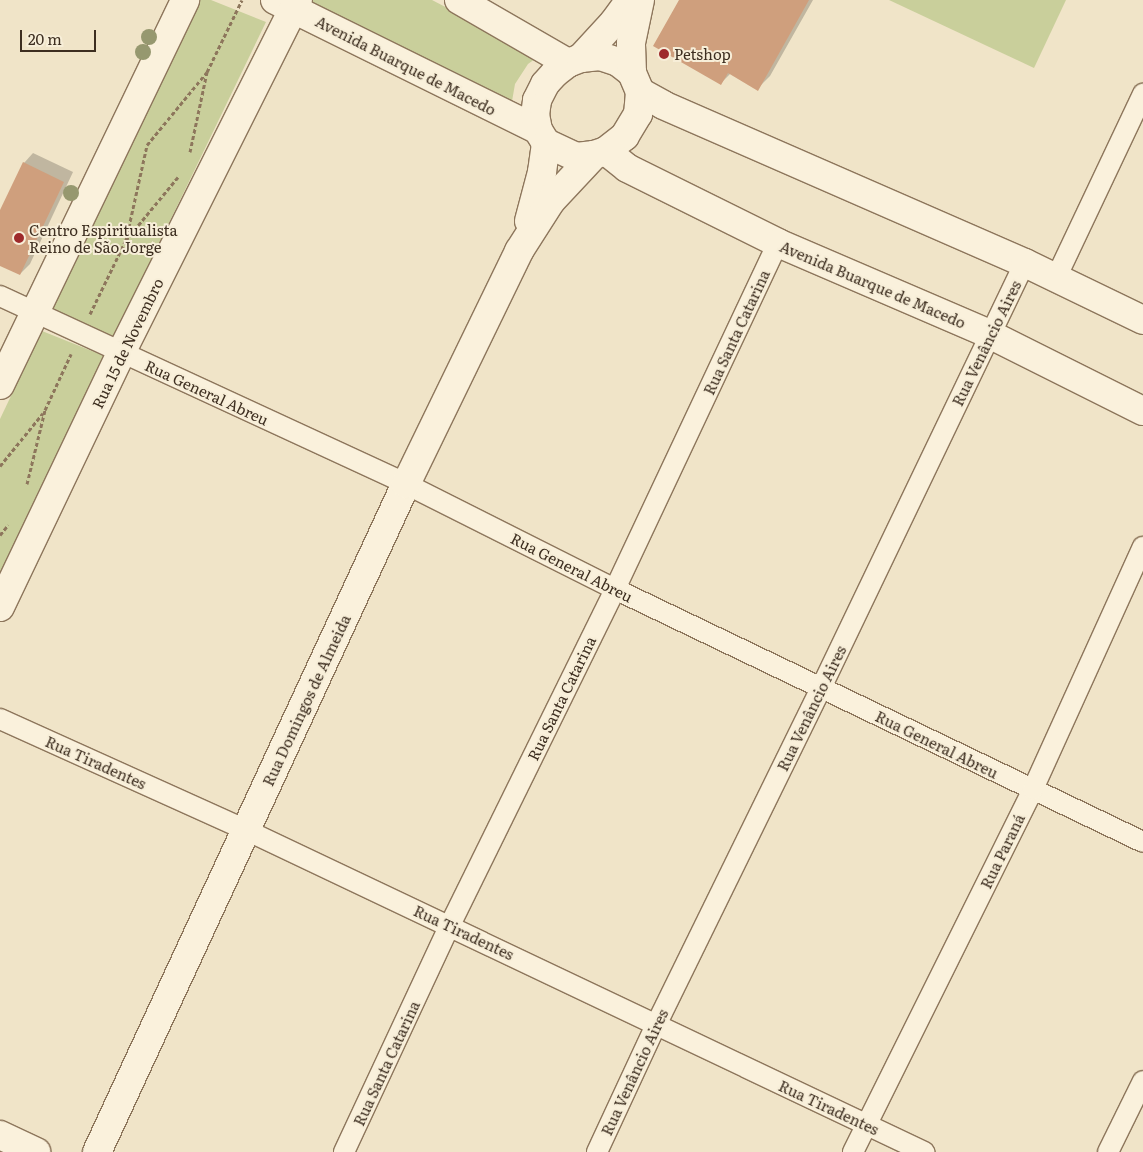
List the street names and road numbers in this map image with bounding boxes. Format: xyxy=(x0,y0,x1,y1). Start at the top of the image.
street label: Avenida Buarque de Macedo xyxy=(313,12,499,118)
street label: Avenida Buarque de Macedo xyxy=(777,237,969,331)
street label: Rua Santa Catarina xyxy=(699,267,773,397)
street label: Rua 15 de Novembro xyxy=(88,275,166,411)
street label: Rua Venâncio Aires xyxy=(948,277,1024,409)
street label: Rua General Abreu xyxy=(142,355,272,429)
street label: Rua General Abreu xyxy=(508,529,636,605)
street label: Rua Domingos de Almeida xyxy=(258,611,354,789)
street label: Rua Santa Catarina xyxy=(523,633,599,763)
street label: Rua Venâncio Aires xyxy=(773,642,849,774)
street label: Rua General Abreu xyxy=(873,706,1001,782)
street label: Rua Tiradentes xyxy=(43,732,149,792)
street label: Rua Paraná xyxy=(976,811,1028,891)
street label: Rua Tiradentes xyxy=(411,901,517,963)
street label: Rua Santa Catarina xyxy=(349,998,423,1128)
street label: Rua Venâncio Aires xyxy=(597,1006,671,1138)
street label: Rua Tiradentes xyxy=(776,1076,882,1138)

